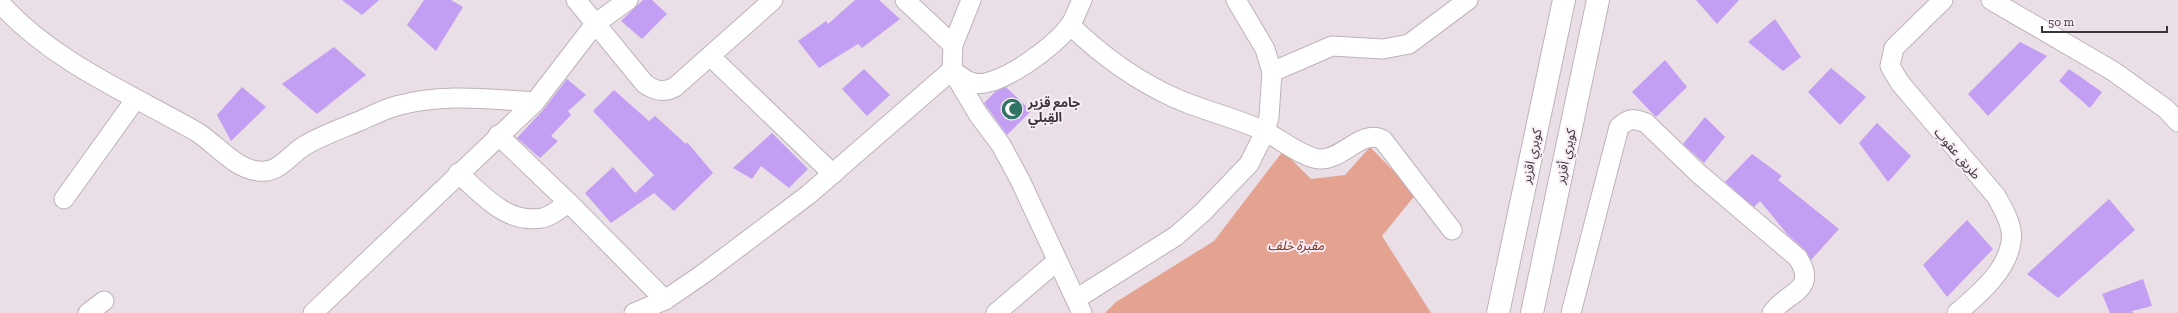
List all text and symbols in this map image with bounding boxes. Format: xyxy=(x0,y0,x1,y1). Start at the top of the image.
scale bar xyxy=(2042,8,2167,34)
text: 50 m xyxy=(2048,15,2075,29)
place label: جامع قزير القِبلي xyxy=(1027,95,1080,128)
mosque icon: جامع قزير القِبلي xyxy=(999,96,1025,122)
street label: طريق عقوب xyxy=(1931,125,1984,183)
street label: كويري أقزير xyxy=(1551,126,1582,187)
street label: كوبري اقزير xyxy=(1518,127,1548,186)
park label: مقبرة خلف xyxy=(1268,238,1324,254)

